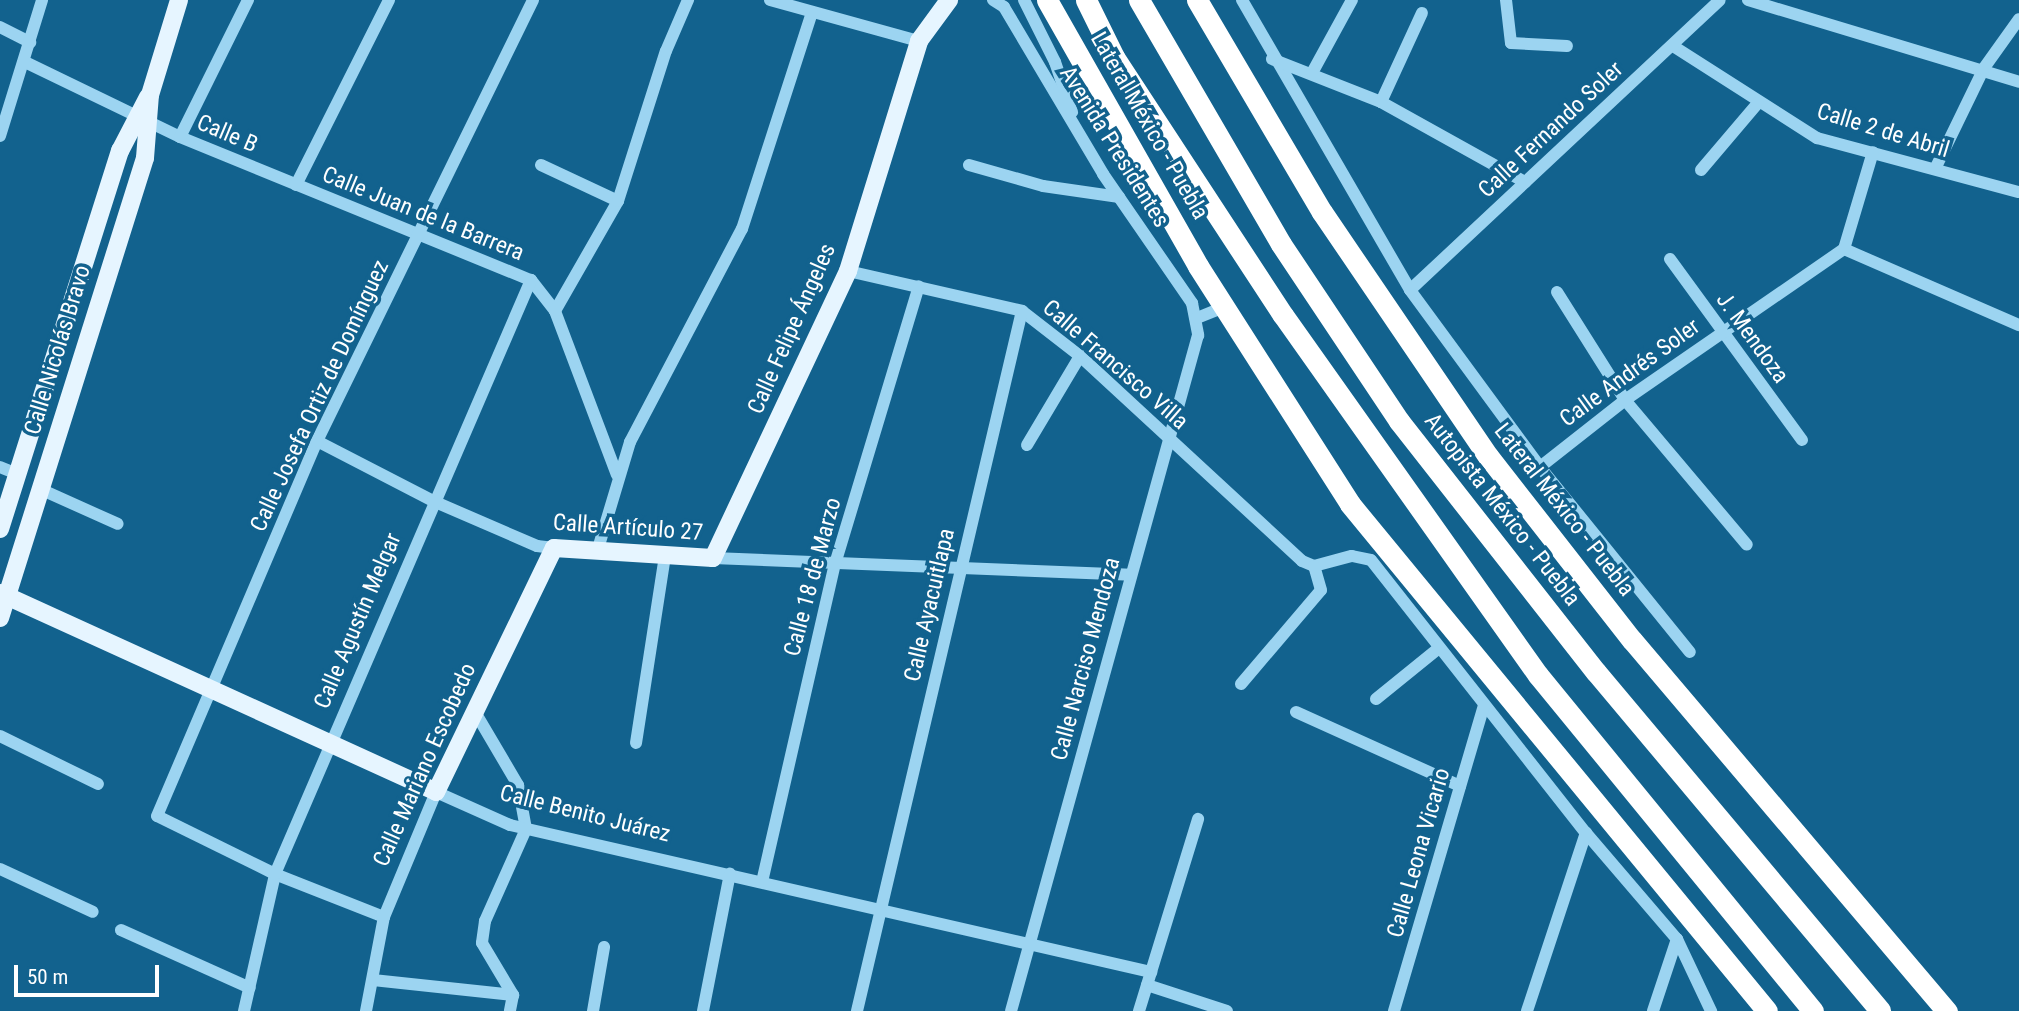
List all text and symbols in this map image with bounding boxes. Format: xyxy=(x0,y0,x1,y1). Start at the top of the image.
street label: Lateral México - Puebla xyxy=(1084,27,1214,225)
street label: Calle Fernando Soler xyxy=(1473,56,1629,204)
street label: Avenida Presidentes xyxy=(1053,61,1175,233)
street label: Calle 2 de Abril xyxy=(1813,98,1953,164)
street label: Calle B xyxy=(193,109,261,159)
street label: Calle Juan de la Barrera xyxy=(318,161,528,267)
street label: Calle Felipe Ángeles xyxy=(742,240,842,418)
street label: Calle Josefa Ortiz de Domínguez xyxy=(245,256,395,536)
street label: Calle Nicolás Bravo xyxy=(19,262,97,438)
street label: J. Mendoza xyxy=(1710,287,1794,389)
street label: Calle Francisco Villa xyxy=(1037,294,1193,436)
street label: Calle Andrés Soler xyxy=(1555,313,1705,433)
street label: Autopista México - Puebla xyxy=(1418,408,1586,612)
street label: Lateral México - Puebla xyxy=(1488,418,1640,602)
street label: Calle 18 de Marzo xyxy=(779,495,847,659)
street label: Calle Artículo 27 xyxy=(552,509,704,547)
street label: Calle Ayacuitlapa xyxy=(899,526,961,684)
street label: Calle Agustín Melgar xyxy=(309,529,407,713)
street label: Calle Narciso Mendoza xyxy=(1046,554,1126,764)
street label: Calle Mariano Escobedo xyxy=(368,659,482,871)
street label: Calle Leona Vicario xyxy=(1382,765,1456,941)
street label: Calle Benito Juárez xyxy=(497,779,673,849)
scale bar xyxy=(18,951,163,995)
text: 50 m xyxy=(27,965,68,989)

